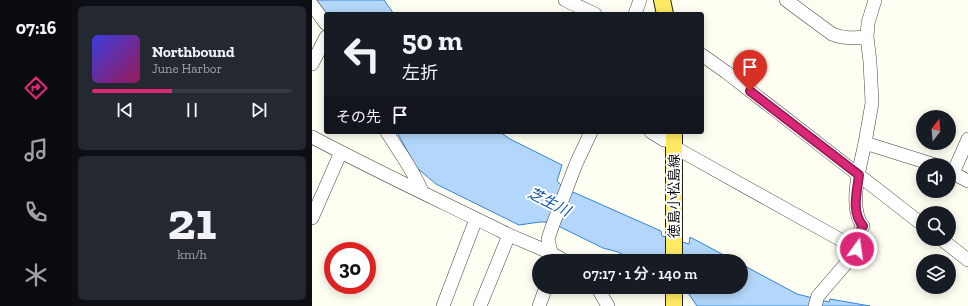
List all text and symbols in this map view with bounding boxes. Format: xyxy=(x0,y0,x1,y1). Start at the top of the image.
text: 07:16 xyxy=(16,17,56,39)
text: 50 m xyxy=(402,24,463,57)
icon: left xyxy=(336,28,388,80)
text: Northbound xyxy=(152,43,235,61)
pin xyxy=(733,50,767,91)
icon: arrive xyxy=(739,56,761,78)
text: June Harbor xyxy=(152,61,222,76)
text: 左折 xyxy=(402,62,438,84)
icon: directions xyxy=(22,74,50,102)
icon: previous xyxy=(114,99,136,121)
icon: pause xyxy=(181,99,203,121)
icon: next xyxy=(248,99,270,121)
icon: arrive xyxy=(389,104,411,126)
text: その先 xyxy=(336,108,381,126)
north arrow xyxy=(916,110,956,150)
map controls xyxy=(916,110,956,294)
icon: music xyxy=(22,136,50,164)
street label: 徳島小松島線 xyxy=(666,154,683,238)
button: sound xyxy=(916,158,956,198)
water label: 芝生川 xyxy=(525,184,575,221)
text: 21 xyxy=(168,190,216,252)
icon: phone xyxy=(22,198,50,226)
button: search xyxy=(916,206,956,246)
position arrow xyxy=(836,228,878,270)
speed limit sign: 30 xyxy=(324,242,376,294)
text: km/h xyxy=(177,247,207,262)
button: layers xyxy=(916,254,956,294)
icon: climate xyxy=(22,261,50,289)
text: 07:17 · 1 分 · 140 m xyxy=(583,265,697,283)

